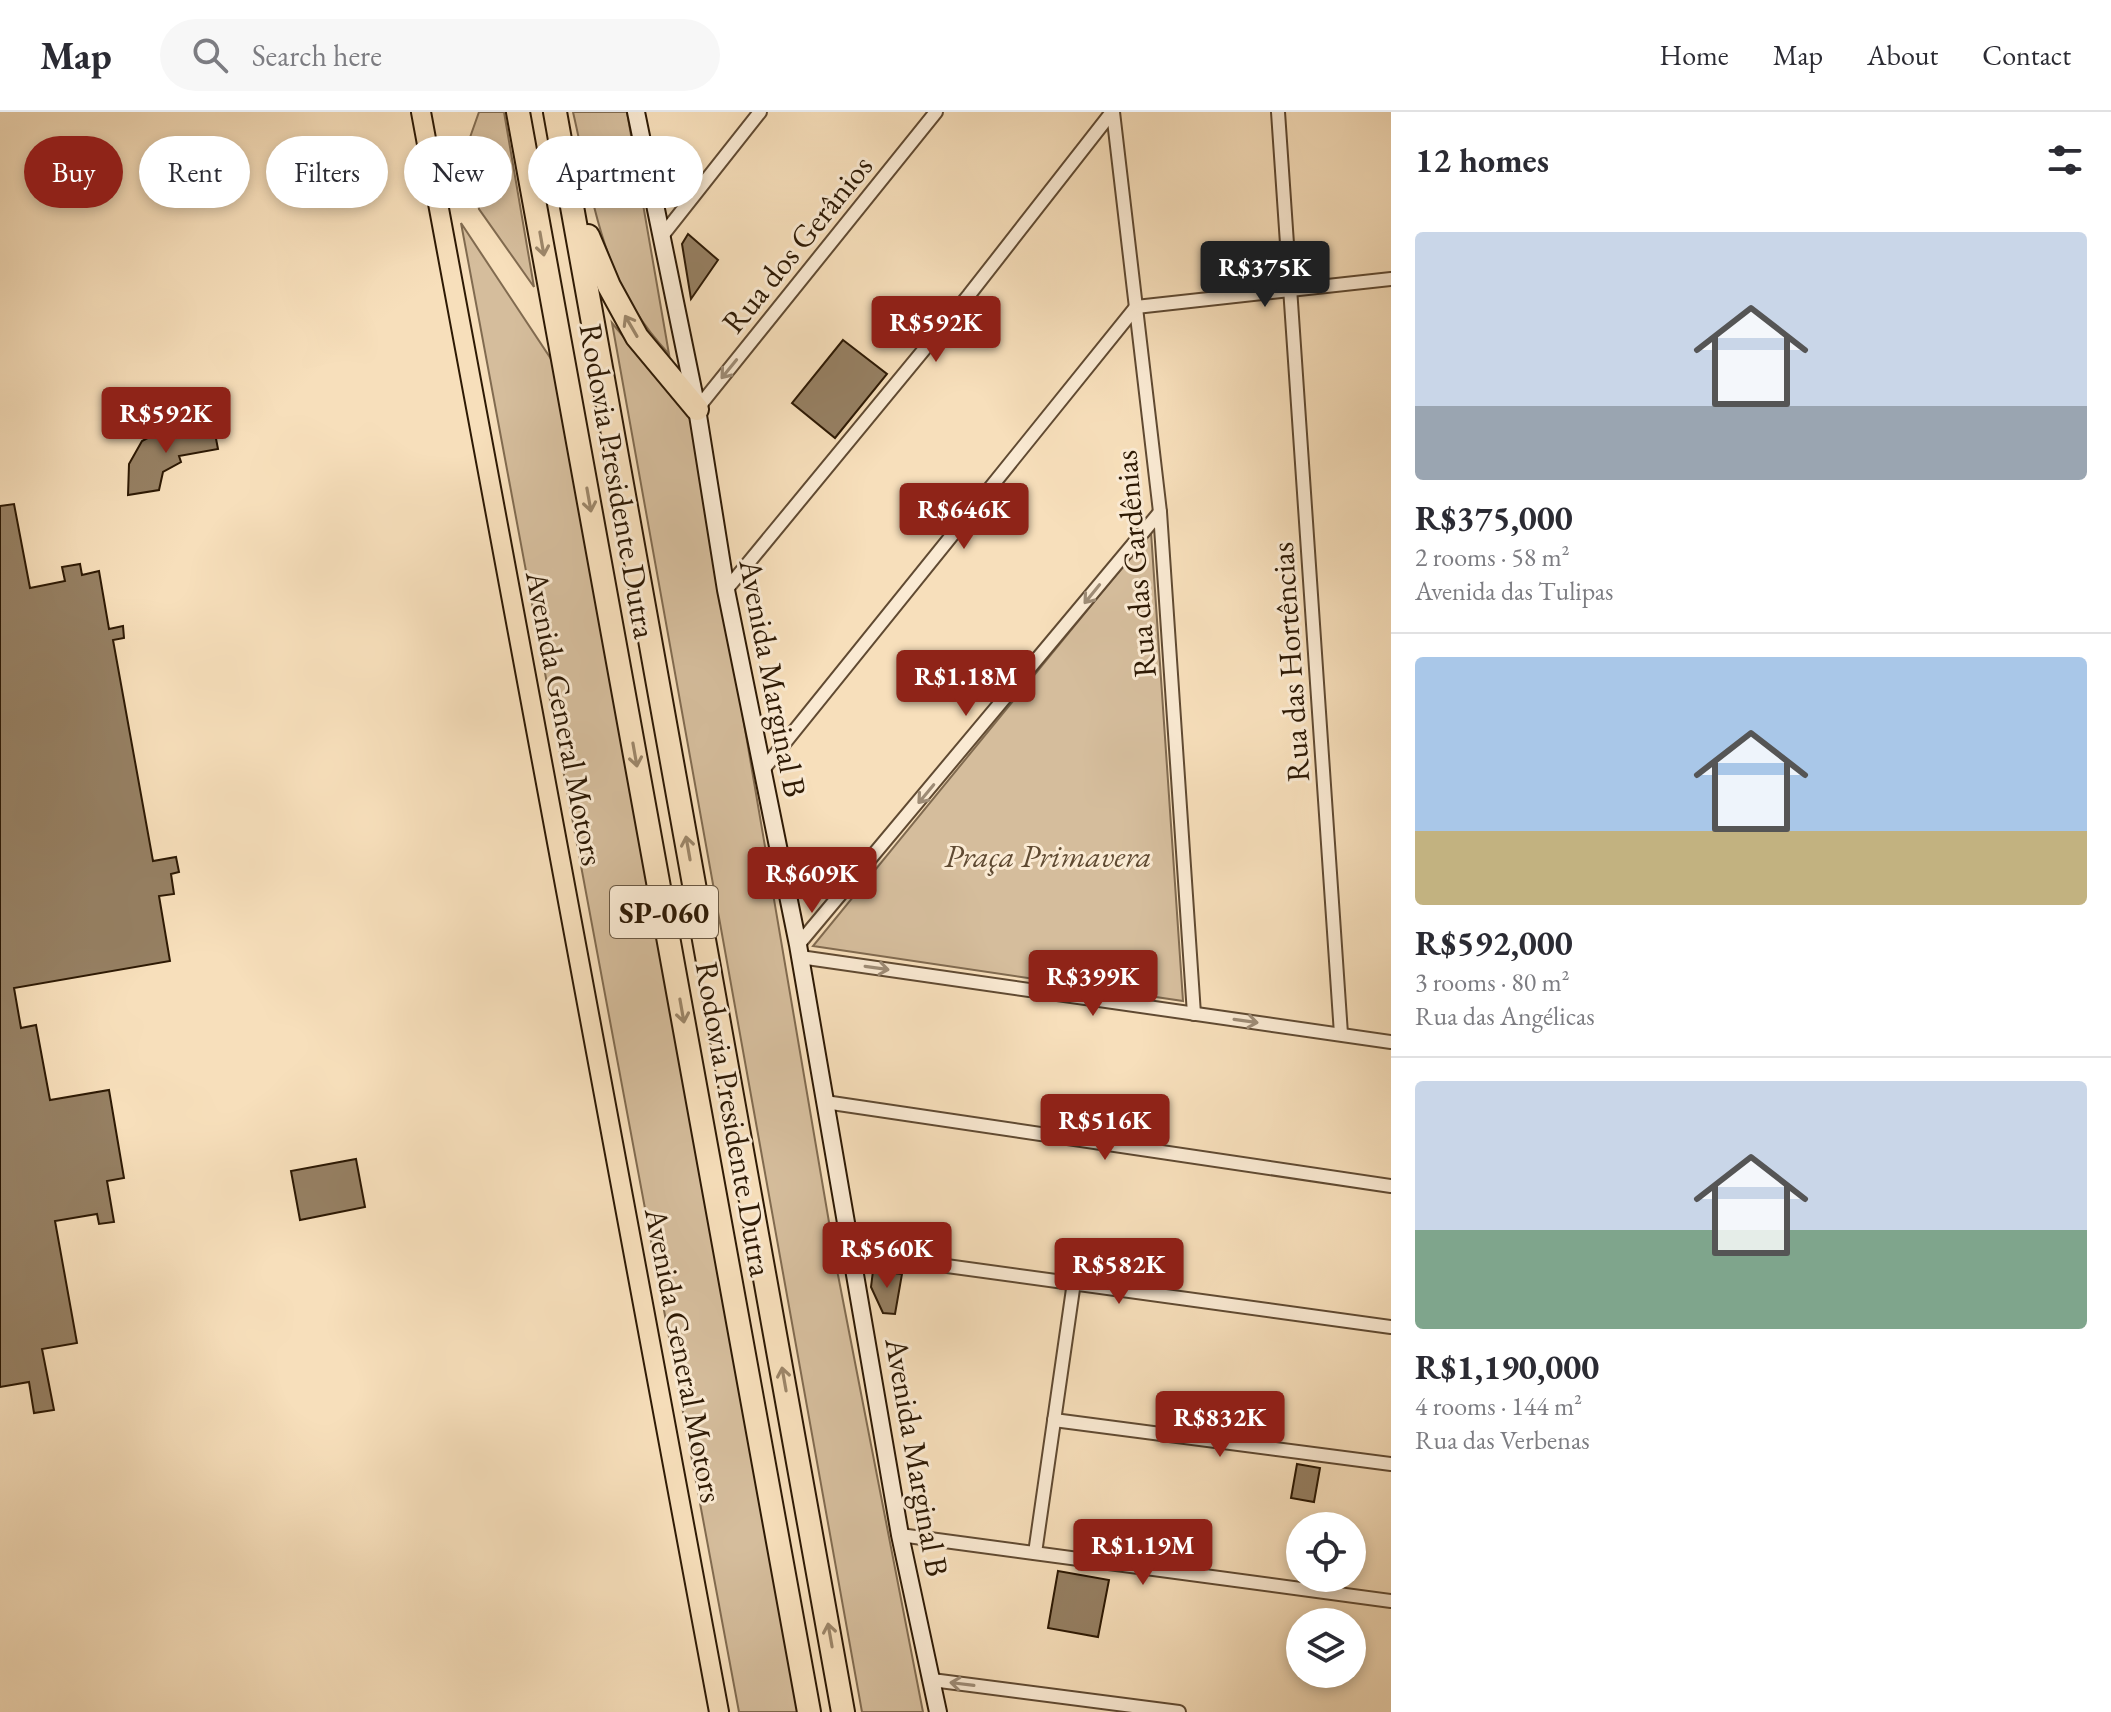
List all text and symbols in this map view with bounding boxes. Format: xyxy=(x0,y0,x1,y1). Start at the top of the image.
search box xyxy=(160,19,720,91)
text: Map xyxy=(40,31,112,80)
icon: search xyxy=(188,33,232,77)
text: Search here xyxy=(252,36,382,75)
text: Home xyxy=(1659,37,1729,73)
text: Map xyxy=(1773,37,1823,73)
text: About xyxy=(1867,37,1938,73)
text: Contact xyxy=(1982,37,2071,73)
chip: Buy xyxy=(24,136,123,208)
chip: Rent xyxy=(139,136,250,208)
chip: Filters xyxy=(266,136,388,208)
chip: New xyxy=(404,136,512,208)
chip: Apartment xyxy=(528,136,703,208)
text: 12 homes xyxy=(1415,138,1549,182)
icon: filters xyxy=(2043,138,2087,182)
street label: Rua dos Gerânios xyxy=(712,146,882,342)
one-way arrow xyxy=(535,231,550,256)
pin: R$375K xyxy=(1200,241,1330,309)
text: R$375K xyxy=(1219,250,1311,284)
icon: home xyxy=(1679,284,1823,428)
pin: R$592K xyxy=(871,296,1001,364)
text: R$592K xyxy=(890,305,982,339)
one-way arrow xyxy=(623,315,639,338)
street label: Rodovia Presidente Dutra xyxy=(570,320,666,642)
one-way arrow xyxy=(720,358,738,379)
pin: R$592K xyxy=(101,387,231,455)
text: R$592K xyxy=(120,396,212,430)
street label: Rua das Gardênias xyxy=(1104,449,1166,679)
pin: R$646K xyxy=(899,483,1029,551)
one-way arrow xyxy=(582,486,597,512)
text: R$646K xyxy=(918,492,1010,526)
text: R$375,000 xyxy=(1415,496,1573,540)
text: 2 rooms · 58 m² xyxy=(1415,540,1570,574)
street label: Rua das Hortências xyxy=(1261,541,1319,783)
street label: Avenida Marginal B xyxy=(729,554,817,801)
street label: Avenida General Motors xyxy=(516,566,614,869)
text: Avenida das Tulipas xyxy=(1415,574,1613,608)
one-way arrow xyxy=(1083,584,1101,604)
pin: R$1.18M xyxy=(892,650,1040,718)
text: R$1.18M xyxy=(914,659,1018,693)
icon: home xyxy=(1679,709,1823,853)
one-way arrow xyxy=(629,742,644,768)
one-way arrow xyxy=(917,783,935,804)
park label: Praça Primavera xyxy=(944,835,1152,877)
one-way arrow xyxy=(680,836,695,861)
pin: R$609K xyxy=(747,847,877,915)
text: R$609K xyxy=(766,856,858,890)
road number: SP-060 xyxy=(610,886,718,938)
text: R$592,000 xyxy=(1415,921,1573,965)
pin: R$399K xyxy=(1028,950,1158,1018)
street label: Rodovia Presidente Dutra xyxy=(686,958,782,1280)
text: R$399K xyxy=(1047,959,1139,993)
one-way arrow xyxy=(864,961,890,976)
text: 3 rooms · 80 m² xyxy=(1415,965,1570,999)
one-way arrow xyxy=(675,998,690,1023)
text: Rua das Angélicas xyxy=(1415,999,1595,1033)
one-way arrow xyxy=(1233,1014,1258,1029)
pin: R$516K xyxy=(1040,1094,1170,1162)
text: R$516K xyxy=(1059,1103,1151,1137)
icon: home xyxy=(1679,1133,1823,1277)
street label: Avenida General Motors xyxy=(635,1203,733,1506)
pin: R$560K xyxy=(822,1222,952,1290)
text: R$560K xyxy=(841,1231,933,1265)
pin: R$582K xyxy=(1054,1238,1184,1306)
text: R$582K xyxy=(1073,1247,1165,1281)
street label: Avenida Marginal B xyxy=(875,1333,959,1580)
text: R$1,190,000 xyxy=(1415,1345,1599,1389)
one-way arrow xyxy=(775,1367,790,1393)
text: 4 rooms · 144 m² xyxy=(1415,1389,1582,1423)
pin: R$832K xyxy=(1155,1391,1285,1459)
text: R$832K xyxy=(1174,1400,1266,1434)
text: Rua das Verbenas xyxy=(1415,1423,1590,1457)
map controls xyxy=(1286,1512,1366,1688)
button: locate xyxy=(1286,1512,1366,1592)
pin: R$1.19M xyxy=(1069,1519,1217,1587)
text: R$1.19M xyxy=(1091,1528,1195,1562)
button: layers xyxy=(1286,1608,1366,1688)
one-way arrow xyxy=(821,1623,836,1648)
one-way arrow xyxy=(950,1676,975,1691)

